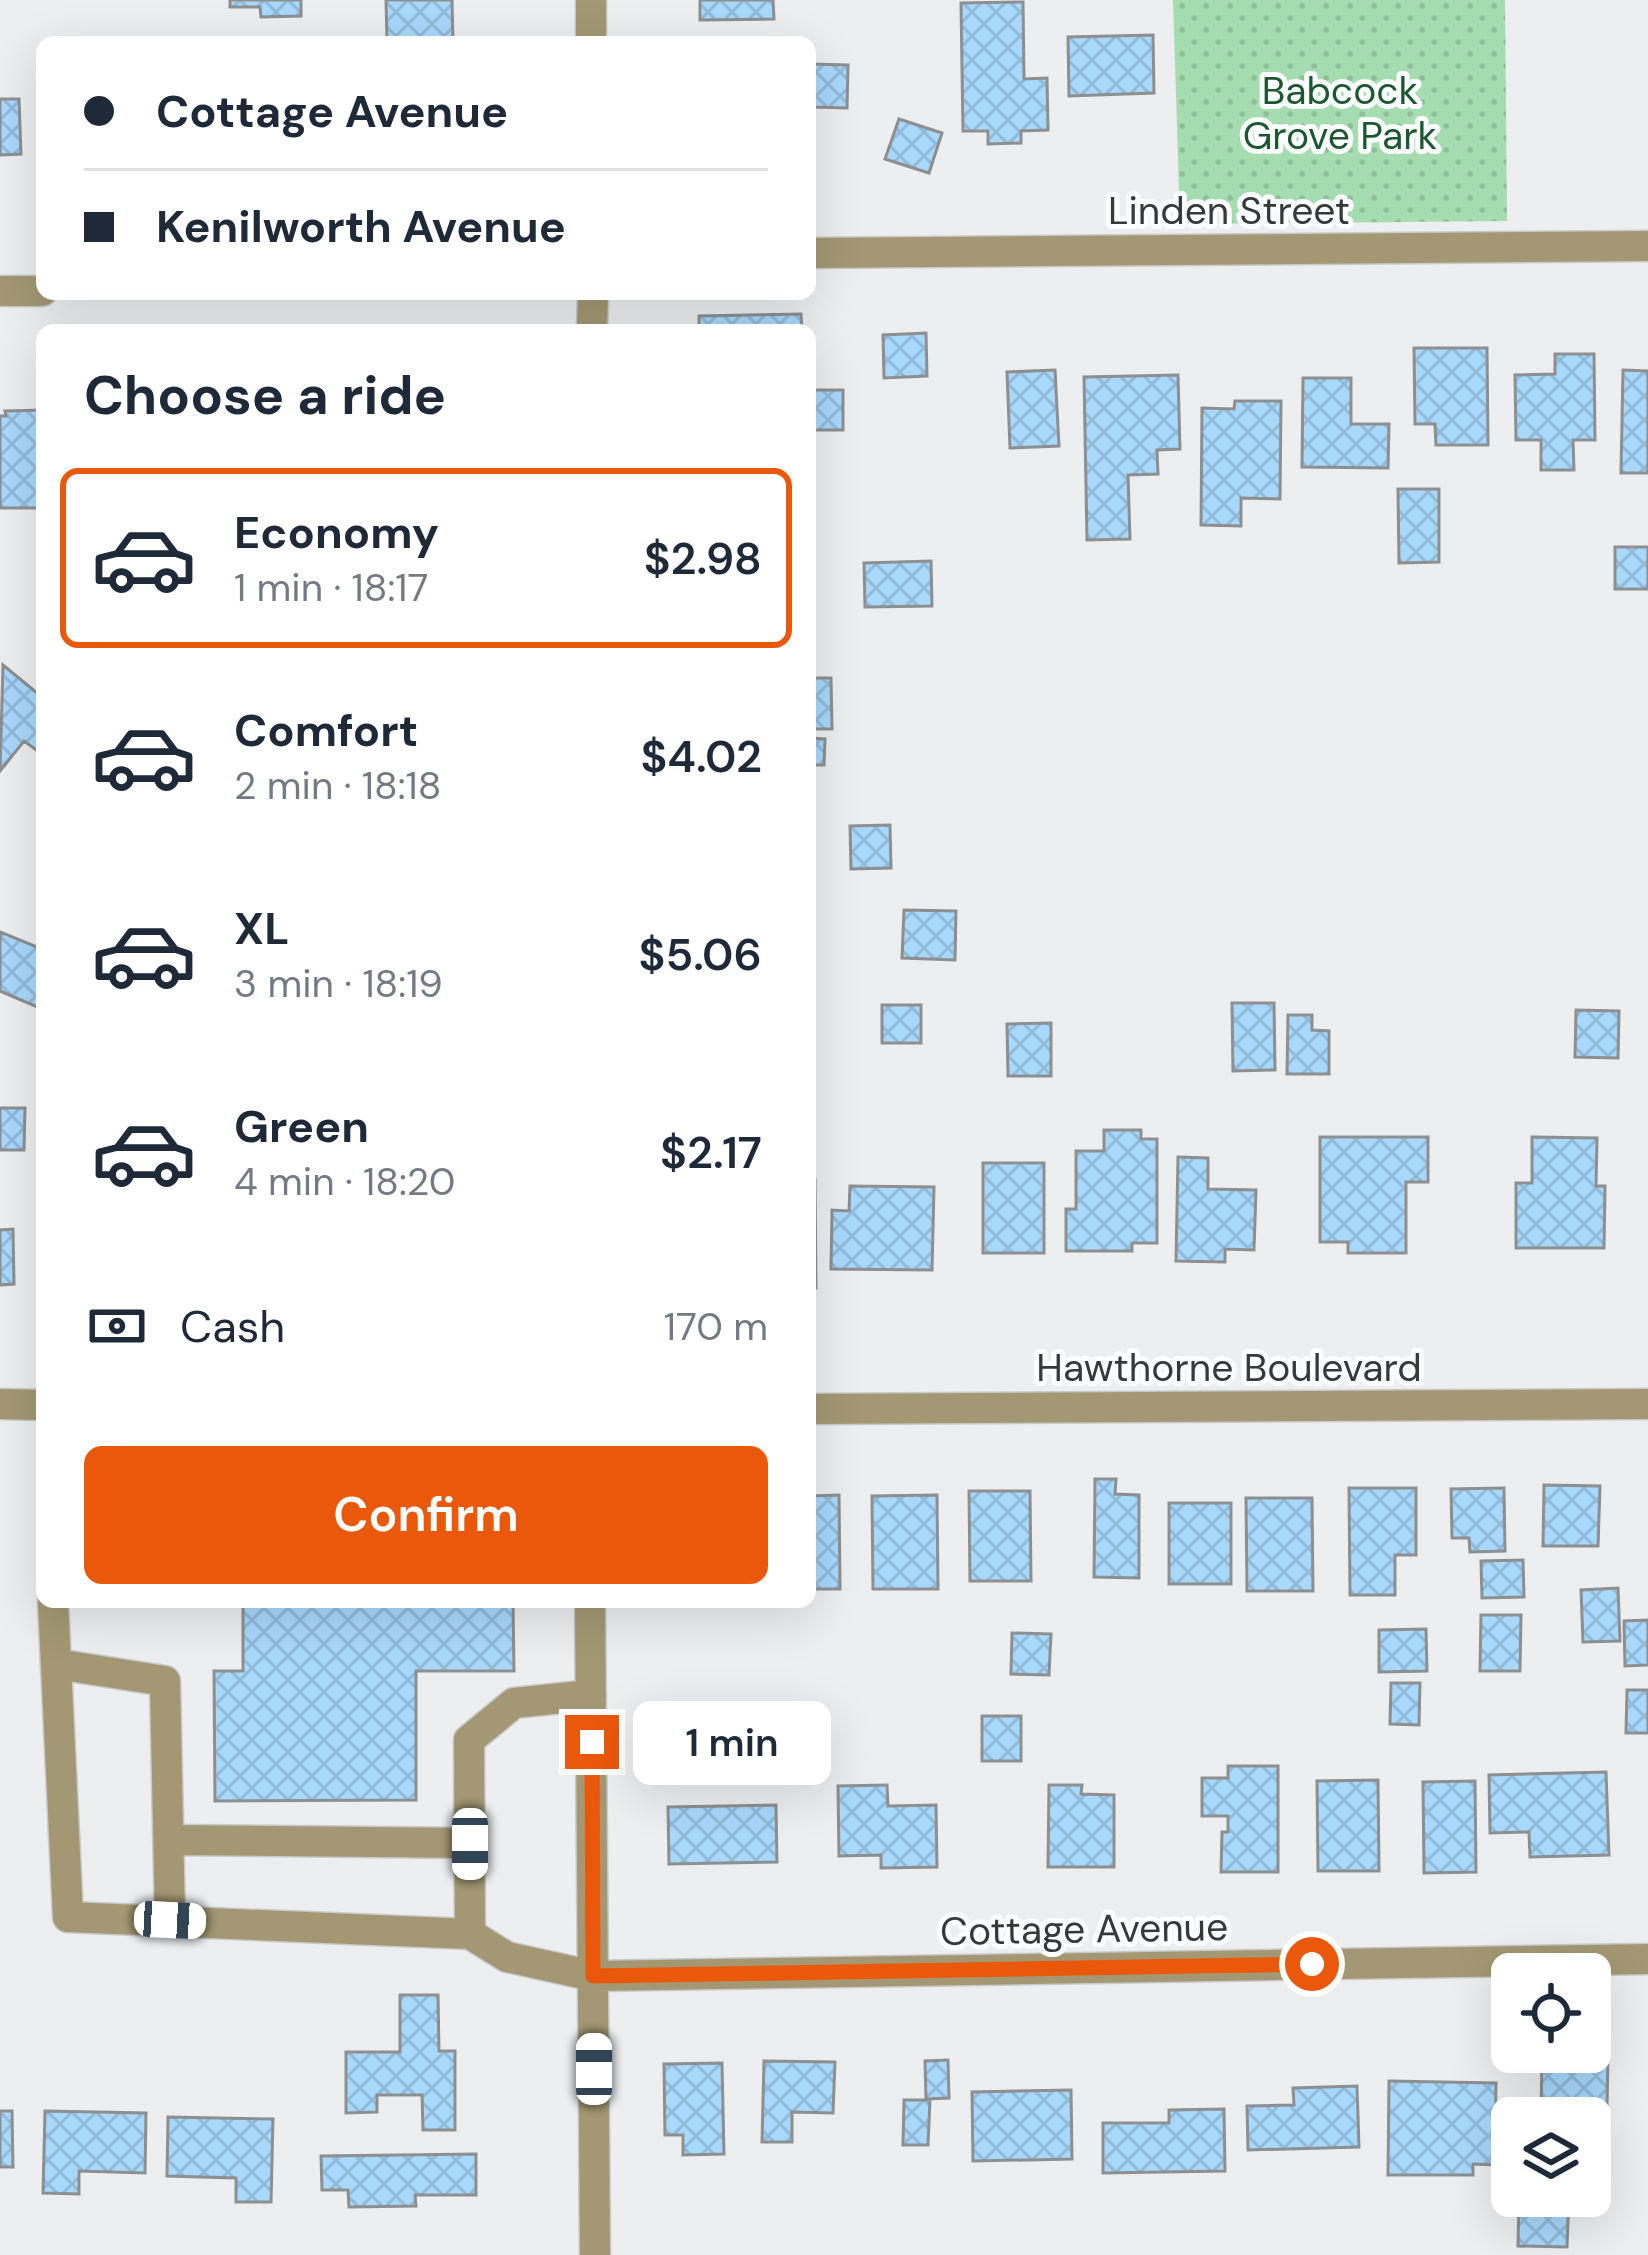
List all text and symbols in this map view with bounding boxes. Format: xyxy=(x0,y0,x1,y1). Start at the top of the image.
park label: Babcock Grove Park xyxy=(1243,65,1437,161)
text: Cottage Avenue xyxy=(156,82,508,141)
street label: Linden Street xyxy=(1108,185,1350,236)
text: Kenilworth Avenue xyxy=(156,197,566,256)
text: Choose a ride xyxy=(84,360,446,431)
text: Economy xyxy=(234,503,439,562)
icon: car xyxy=(90,504,198,612)
text: $2.98 xyxy=(644,529,762,588)
text: 1 min · 18:17 xyxy=(234,562,428,613)
text: Comfort xyxy=(234,701,418,760)
icon: car xyxy=(90,702,198,810)
text: $4.02 xyxy=(640,727,762,786)
text: 2 min · 18:18 xyxy=(234,760,441,811)
text: XL xyxy=(234,899,289,958)
icon: car xyxy=(90,900,198,1008)
text: $5.06 xyxy=(639,925,762,984)
text: 3 min · 18:19 xyxy=(234,958,443,1009)
text: Green xyxy=(234,1097,369,1156)
icon: car xyxy=(90,1098,198,1206)
text: $2.17 xyxy=(660,1123,762,1182)
text: 4 min · 18:20 xyxy=(234,1156,456,1207)
icon: cash xyxy=(84,1293,150,1359)
text: Cash xyxy=(180,1297,285,1356)
text: 170 m xyxy=(664,1301,768,1352)
street label: Hawthorne Boulevard xyxy=(1036,1342,1422,1393)
button: Confirm xyxy=(84,1446,768,1584)
callout: 1 min xyxy=(634,1700,832,1784)
route end xyxy=(565,1715,619,1769)
text: 1 min xyxy=(685,1717,779,1768)
car xyxy=(452,1808,488,1880)
car xyxy=(133,1900,207,1940)
street label: Cottage Avenue xyxy=(940,1901,1228,1957)
route start xyxy=(1285,1937,1339,1991)
map controls xyxy=(1491,1953,1611,2217)
button: locate xyxy=(1491,1953,1611,2073)
car xyxy=(576,2033,612,2105)
button: layers xyxy=(1491,2097,1611,2217)

